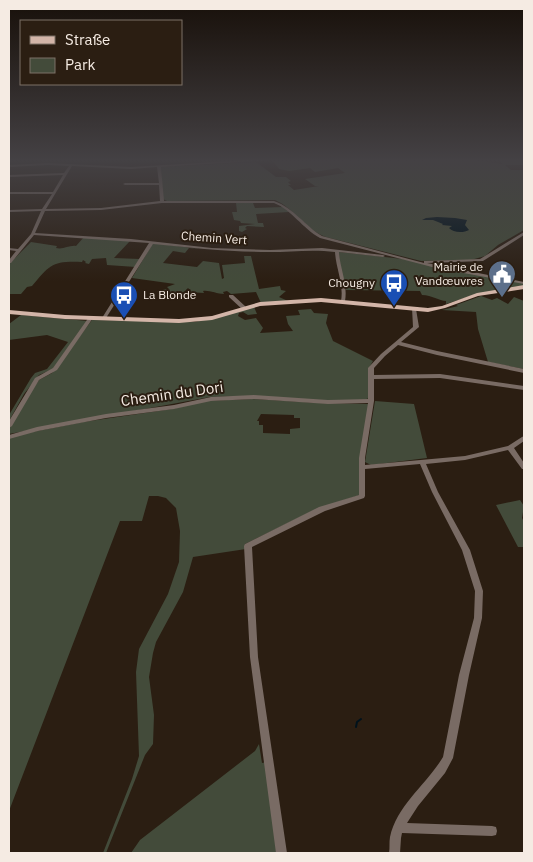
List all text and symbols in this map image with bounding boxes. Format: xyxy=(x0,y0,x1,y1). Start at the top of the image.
legend xyxy=(20,20,182,85)
text: Straße xyxy=(65,30,110,49)
text: Park xyxy=(65,55,95,74)
street label: Chemin Vert xyxy=(180,228,248,247)
place label: Mairie de Vandœuvres xyxy=(415,259,483,288)
public building icon: Mairie de Vandœuvres xyxy=(487,259,517,298)
bus stop icon: Chougny xyxy=(379,268,409,307)
place label: Chougny xyxy=(328,275,375,290)
bus stop icon: La Blonde xyxy=(109,280,139,319)
place label: La Blonde xyxy=(143,287,197,302)
street label: Chemin du Dori xyxy=(119,377,224,410)

